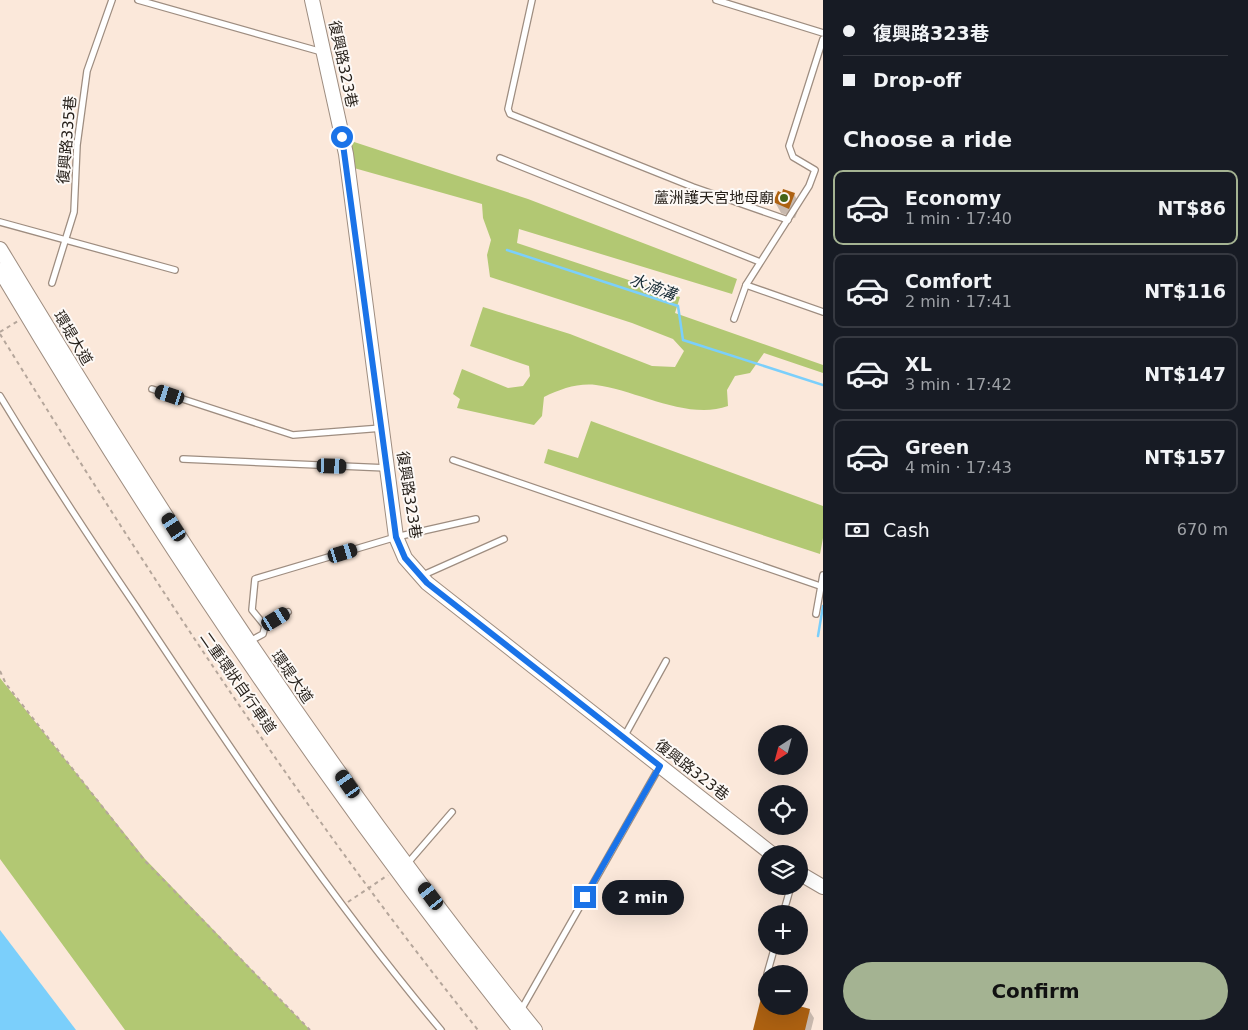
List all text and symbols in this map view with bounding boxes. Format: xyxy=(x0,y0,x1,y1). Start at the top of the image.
street label: 復興路323巷 xyxy=(325,19,361,109)
text: 復興路323巷 xyxy=(873,22,989,44)
text: Drop-off xyxy=(873,69,961,91)
street label: 復興路335巷 xyxy=(54,95,80,185)
route start xyxy=(331,126,353,148)
text: Choose a ride xyxy=(843,127,1012,152)
icon: car xyxy=(845,185,890,230)
text: Economy xyxy=(905,187,1001,209)
place label: 蘆洲護天宮地母廟 xyxy=(654,189,774,207)
marker: 蘆洲護天宮地母廟 xyxy=(778,192,790,204)
text: NT$86 xyxy=(1157,197,1226,219)
text: 1 min · 17:40 xyxy=(905,209,1012,228)
icon: car xyxy=(845,268,890,313)
water label: 水湳溝 xyxy=(627,270,681,305)
text: Comfort xyxy=(905,270,992,292)
text: NT$116 xyxy=(1144,280,1226,302)
text: 2 min · 17:41 xyxy=(905,292,1012,311)
street label: 環堤大道 xyxy=(50,308,96,368)
icon: car xyxy=(845,351,890,396)
text: XL xyxy=(905,353,932,375)
text: NT$147 xyxy=(1144,363,1226,385)
text: 3 min · 17:42 xyxy=(905,375,1012,394)
car xyxy=(153,383,186,407)
icon: car xyxy=(845,434,890,479)
text: Green xyxy=(905,436,969,458)
text: NT$157 xyxy=(1144,446,1226,468)
street label: 復興路323巷 xyxy=(393,450,425,540)
car xyxy=(316,458,347,474)
text: 4 min · 17:43 xyxy=(905,458,1012,477)
car xyxy=(159,510,188,544)
icon: cash xyxy=(843,516,871,544)
text: Cash xyxy=(883,519,930,541)
text: 670 m xyxy=(1177,520,1228,539)
car xyxy=(326,541,359,565)
car xyxy=(259,605,292,633)
street label: 二重環狀自行車道 xyxy=(196,629,280,737)
street label: 環堤大道 xyxy=(267,647,317,707)
north arrow xyxy=(758,725,808,775)
map controls xyxy=(758,725,808,1015)
street label: 復興路323巷 xyxy=(652,736,732,804)
car xyxy=(333,767,362,801)
button: locate xyxy=(758,785,808,835)
button: layers xyxy=(758,845,808,895)
car xyxy=(415,880,446,912)
callout: 2 min xyxy=(602,880,685,914)
route end xyxy=(574,886,596,908)
text: 2 min xyxy=(618,888,668,907)
button: + xyxy=(758,905,808,955)
button: Confirm xyxy=(843,962,1228,1020)
button: − xyxy=(758,965,808,1015)

